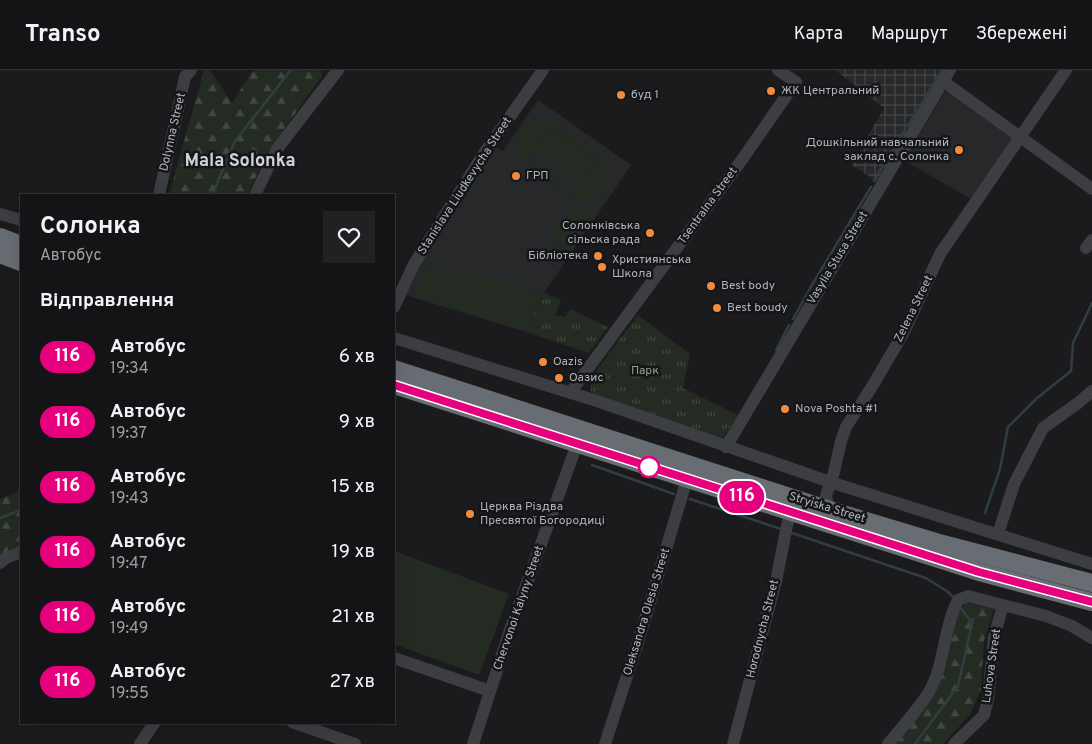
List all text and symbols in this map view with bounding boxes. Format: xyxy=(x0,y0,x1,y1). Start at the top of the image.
text: Transo xyxy=(25,20,101,50)
text: Карта xyxy=(794,23,843,46)
text: Маршрут xyxy=(871,23,948,46)
text: Збережені xyxy=(976,23,1067,46)
place label: ЖК Центральний xyxy=(781,83,879,99)
marker: ЖК Центральний xyxy=(765,85,777,97)
place label: буд 1 xyxy=(631,87,659,103)
marker: буд 1 xyxy=(615,89,627,101)
street label: Dolynna Street xyxy=(156,91,190,173)
street label: Stanislava Liudkevycha Street xyxy=(414,114,516,258)
place label: Дошкільний навчальний заклад с. Солонка xyxy=(806,135,949,165)
marker: Дошкільний навчальний заклад с. Солонка xyxy=(953,144,965,156)
district label: Mala Solonka xyxy=(184,150,296,173)
street label: Tsentralna Street xyxy=(675,164,741,248)
place label: ГРП xyxy=(526,168,549,184)
marker: ГРП xyxy=(510,170,522,182)
street label: Vasylia Stusa Street xyxy=(804,208,872,308)
button: heart xyxy=(323,211,375,263)
text: Солонка xyxy=(40,212,141,242)
place label: Солонківська сільска рада xyxy=(562,218,640,248)
marker: Солонківська сільска рада xyxy=(644,227,656,239)
text: Автобус xyxy=(40,246,102,266)
place label: Бібліотека xyxy=(528,248,588,264)
marker: Бібліотека xyxy=(592,250,604,262)
place label: Християнська Школа xyxy=(612,252,691,282)
marker: Християнська Школа xyxy=(596,261,608,273)
street label: Zelena Street xyxy=(891,273,937,345)
place label: Best body xyxy=(721,278,775,294)
marker: Best body xyxy=(705,280,717,292)
text: Відправлення xyxy=(40,289,174,313)
place label: Best boudy xyxy=(727,300,788,316)
marker: Best boudy xyxy=(711,302,723,314)
text: Автобус xyxy=(110,335,186,359)
text: 116 xyxy=(55,345,80,368)
text: 6 хв xyxy=(339,345,375,369)
place label: Oazis xyxy=(553,354,583,370)
marker: Oazis xyxy=(537,356,549,368)
text: 19:34 xyxy=(110,359,149,379)
park label: Парк xyxy=(631,363,659,379)
place label: Оазис xyxy=(569,370,603,386)
marker: Оазис xyxy=(553,372,565,384)
text: Автобус xyxy=(110,400,186,424)
place label: Nova Poshta #1 xyxy=(795,401,878,417)
marker: Nova Poshta #1 xyxy=(779,403,791,415)
text: 116 xyxy=(55,410,80,433)
text: 9 хв xyxy=(339,410,375,434)
text: 19:37 xyxy=(110,424,147,444)
unlabelled marker xyxy=(638,456,660,478)
text: Автобус xyxy=(110,465,186,489)
text: 116 xyxy=(55,475,80,498)
text: 15 хв xyxy=(331,475,375,499)
line badge: 116 xyxy=(713,481,771,513)
text: 116 xyxy=(729,485,755,508)
text: 19:43 xyxy=(110,489,149,509)
street label: Stryiska Street xyxy=(787,489,867,527)
place label: Церква Різдва Пресвятої Богородиці xyxy=(480,499,605,529)
marker: Церква Різдва Пресвятої Богородиці xyxy=(464,508,476,520)
text: Автобус xyxy=(110,530,186,554)
text: 116 xyxy=(55,540,80,563)
text: 19 хв xyxy=(332,540,375,564)
street label: Chervonoi Kalyny Street xyxy=(490,544,548,672)
street label: Oleksandra Olesia Street xyxy=(620,546,674,678)
text: 19:47 xyxy=(110,554,147,574)
street label: Horodnycha Street xyxy=(743,578,783,680)
text: Автобус xyxy=(110,595,186,619)
text: 116 xyxy=(55,605,80,628)
text: 21 хв xyxy=(331,605,375,629)
text: 19:49 xyxy=(110,619,148,639)
street label: Luhova Street xyxy=(979,628,1005,704)
text: Автобус xyxy=(110,660,186,684)
text: 116 xyxy=(55,670,80,693)
text: 27 хв xyxy=(329,670,375,694)
text: 19:55 xyxy=(110,684,149,704)

